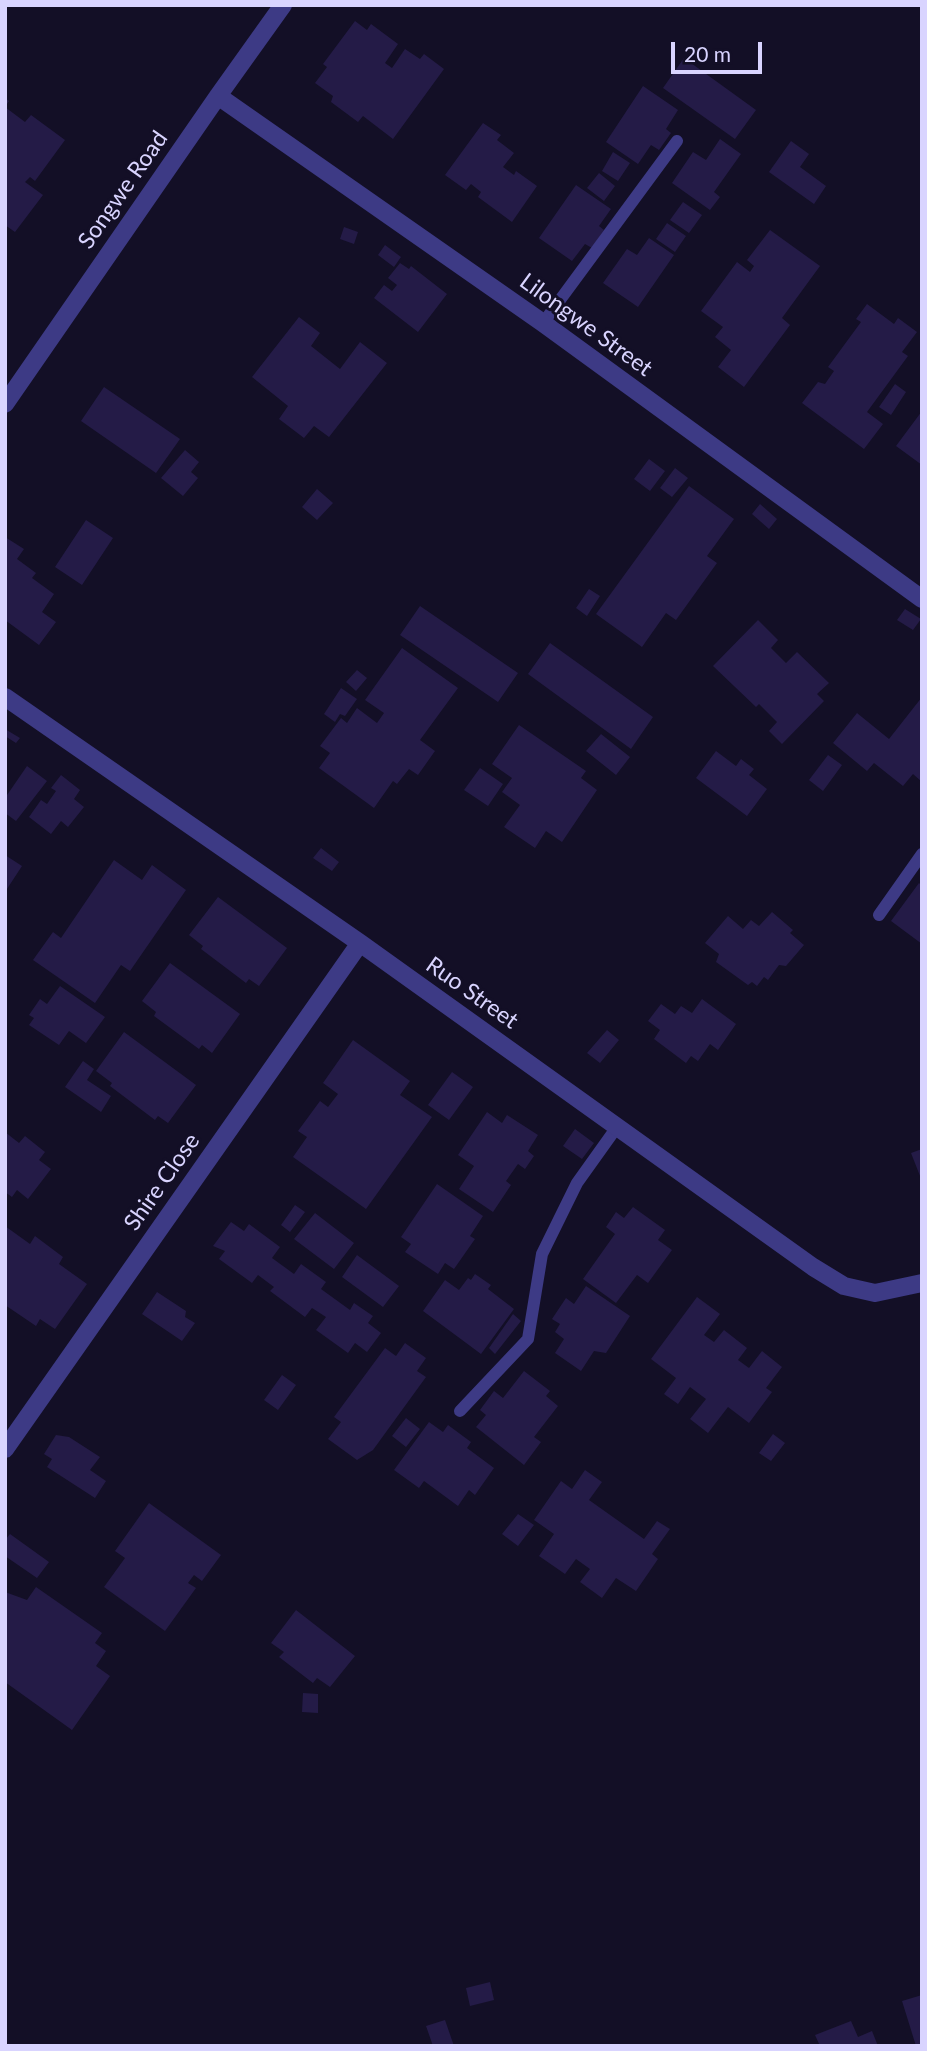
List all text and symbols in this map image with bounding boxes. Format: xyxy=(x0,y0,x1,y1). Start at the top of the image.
scale bar xyxy=(675,28,766,72)
text: 20 m xyxy=(684,41,731,66)
street label: Songwe Road xyxy=(72,126,174,254)
street label: Lilongwe Street xyxy=(514,268,658,382)
street label: Ruo Street xyxy=(421,951,523,1035)
street label: Shire Close xyxy=(118,1128,206,1236)

